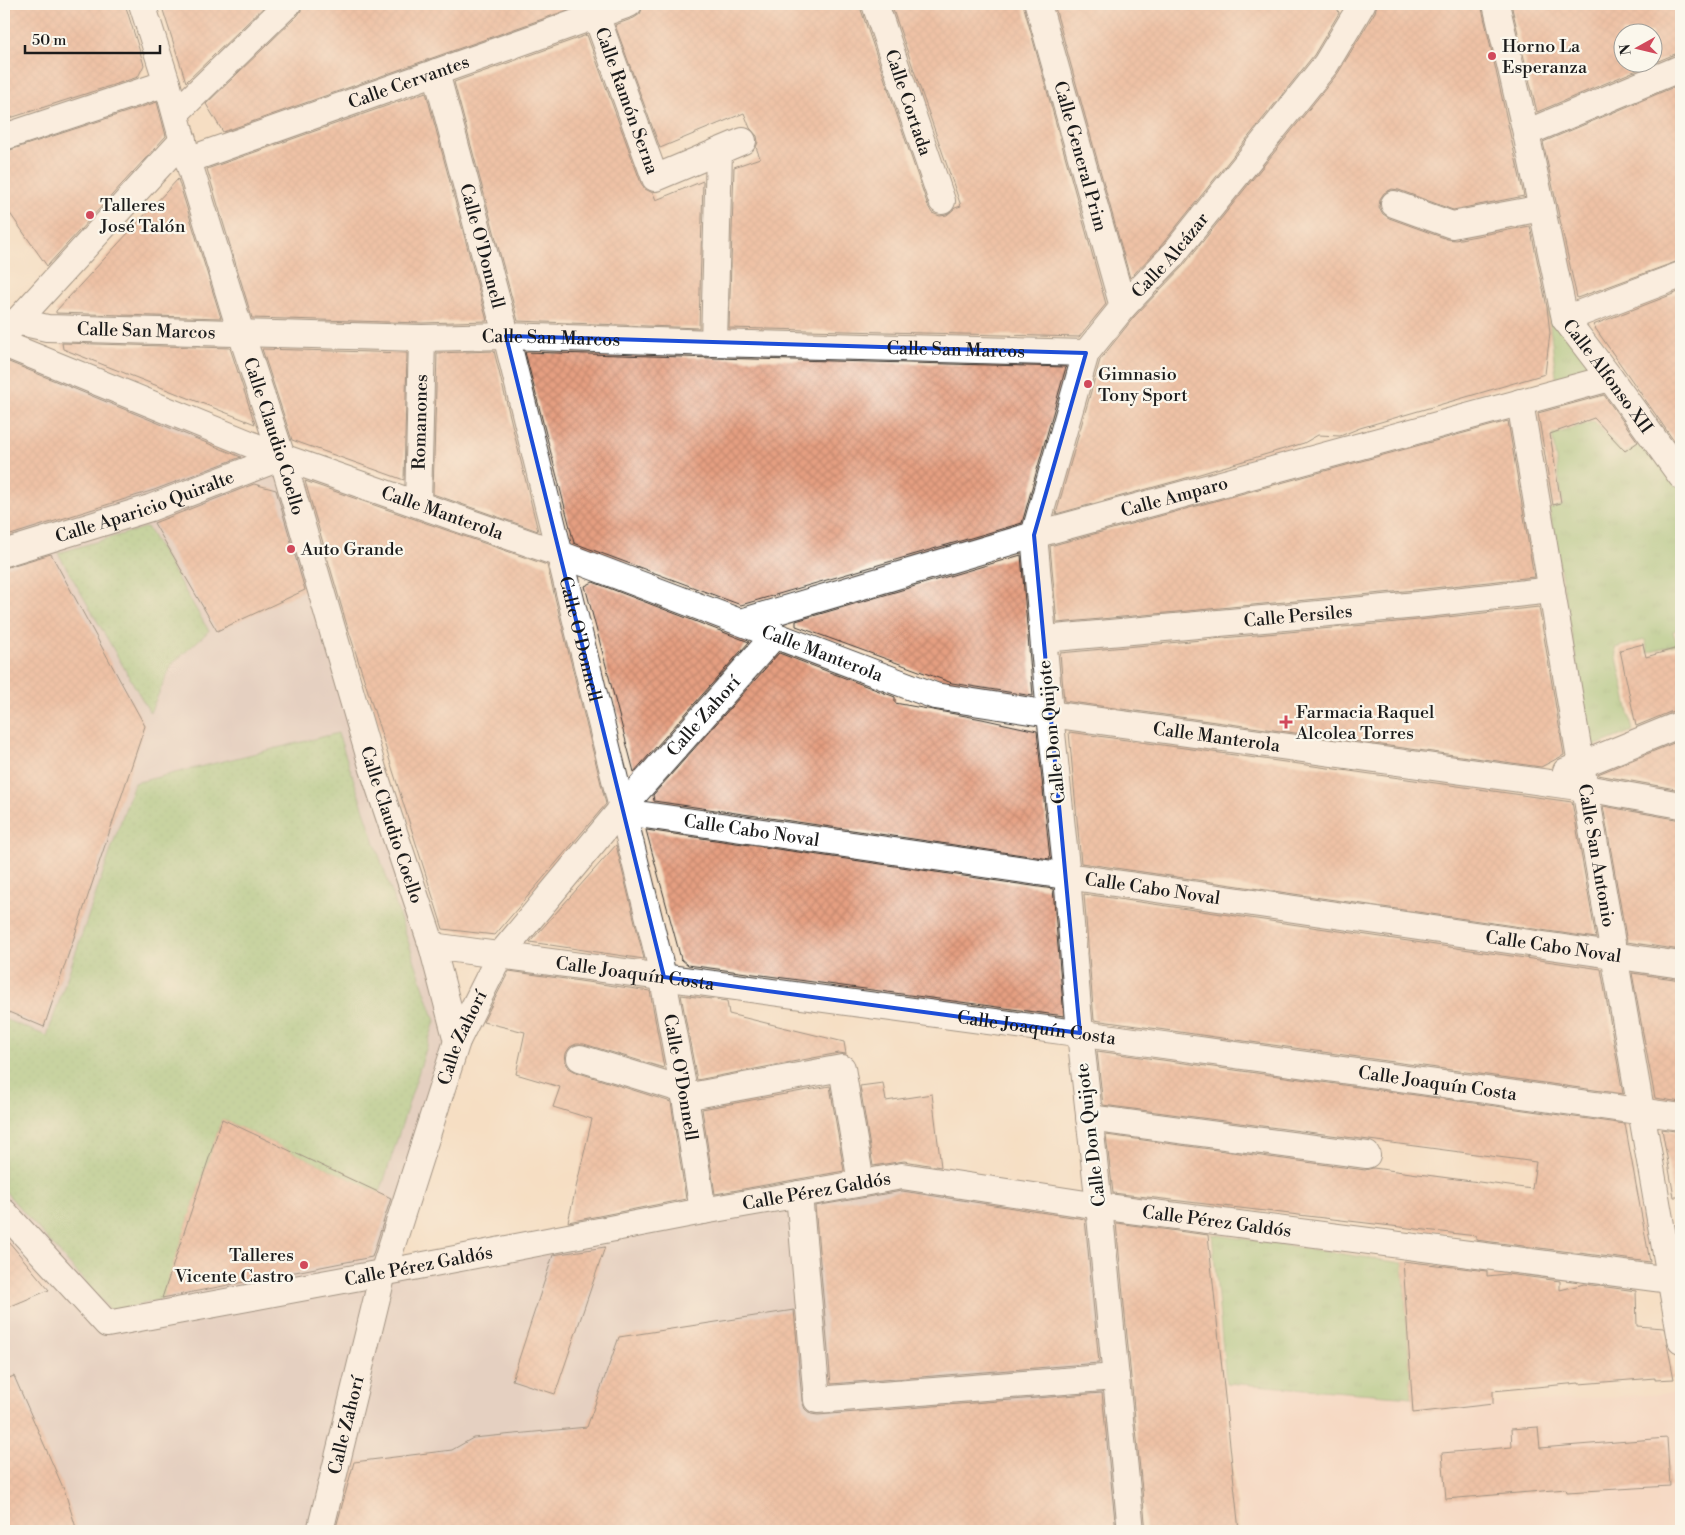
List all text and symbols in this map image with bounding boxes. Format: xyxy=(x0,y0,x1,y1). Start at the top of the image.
scale bar xyxy=(25,22,160,54)
north arrow xyxy=(1612,22,1662,72)
street label: Calle Ramón Serna xyxy=(590,24,664,178)
text: 50 m xyxy=(32,31,66,50)
place label: Horno La Esperanza xyxy=(1502,35,1588,79)
text: N xyxy=(1616,43,1636,56)
street label: Calle Cortada xyxy=(880,46,938,159)
street label: Calle Cervantes xyxy=(345,50,472,114)
marker: Horno La Esperanza xyxy=(1486,50,1498,62)
street label: Calle General Prim xyxy=(1049,78,1113,234)
street label: Calle O'Donnell xyxy=(455,181,510,312)
place label: Talleres José Talón xyxy=(99,194,186,238)
street label: Calle Alcázar xyxy=(1126,208,1214,303)
marker: Talleres José Talón xyxy=(84,209,96,221)
street label: Calle Alfonso XII xyxy=(1558,314,1658,438)
street label: Calle San Marcos xyxy=(77,317,216,344)
street label: Calle San Marcos xyxy=(482,324,621,351)
street label: Calle San Marcos xyxy=(886,336,1026,363)
street label: Calle Claudio Coello xyxy=(238,354,310,518)
place label: Gimnasio Tony Sport xyxy=(1098,363,1188,407)
street label: Romanones xyxy=(407,374,433,470)
marker: Gimnasio Tony Sport xyxy=(1082,378,1094,390)
street label: Calle Aparicio Quiralte xyxy=(52,465,237,548)
street label: Calle Amparo xyxy=(1118,471,1230,522)
street label: Calle Manterola xyxy=(378,481,508,545)
place label: Auto Grande xyxy=(300,538,404,561)
marker: Auto Grande xyxy=(285,543,297,555)
street label: Calle O'Donnell xyxy=(554,574,607,705)
street label: Calle Persiles xyxy=(1243,599,1353,632)
street label: Calle Manterola xyxy=(758,620,887,687)
street label: Calle Don Quijote xyxy=(1033,659,1071,805)
street label: Calle Zahorí xyxy=(661,670,746,761)
place label: Farmacia Raquel Alcolea Torres xyxy=(1295,701,1435,745)
marker: Farmacia Raquel Alcolea Torres xyxy=(1280,716,1292,728)
street label: Calle Manterola xyxy=(1151,717,1282,757)
street label: Calle Claudio Coello xyxy=(355,743,428,906)
street label: Calle San Antonio xyxy=(1573,782,1621,929)
street label: Calle Cabo Noval xyxy=(682,809,822,852)
street label: Calle Cabo Noval xyxy=(1083,867,1223,910)
street label: Calle Cabo Noval xyxy=(1484,925,1623,968)
street label: Calle Joaquín Costa xyxy=(554,951,717,996)
street label: Calle Zahorí xyxy=(432,985,492,1088)
street label: Calle Joaquín Costa xyxy=(956,1006,1118,1050)
street label: Calle O'Donnell xyxy=(658,1012,703,1143)
street label: Calle Joaquín Costa xyxy=(1357,1061,1519,1106)
street label: Calle Don Quijote xyxy=(1071,1062,1111,1208)
street label: Calle Pérez Galdós xyxy=(740,1167,893,1215)
street label: Calle Pérez Galdós xyxy=(1141,1200,1293,1242)
street label: Calle Pérez Galdós xyxy=(343,1240,495,1291)
place label: Talleres Vicente Castro xyxy=(174,1244,294,1288)
marker: Talleres Vicente Castro xyxy=(298,1259,310,1271)
street label: Calle Zahorí xyxy=(323,1372,369,1477)

